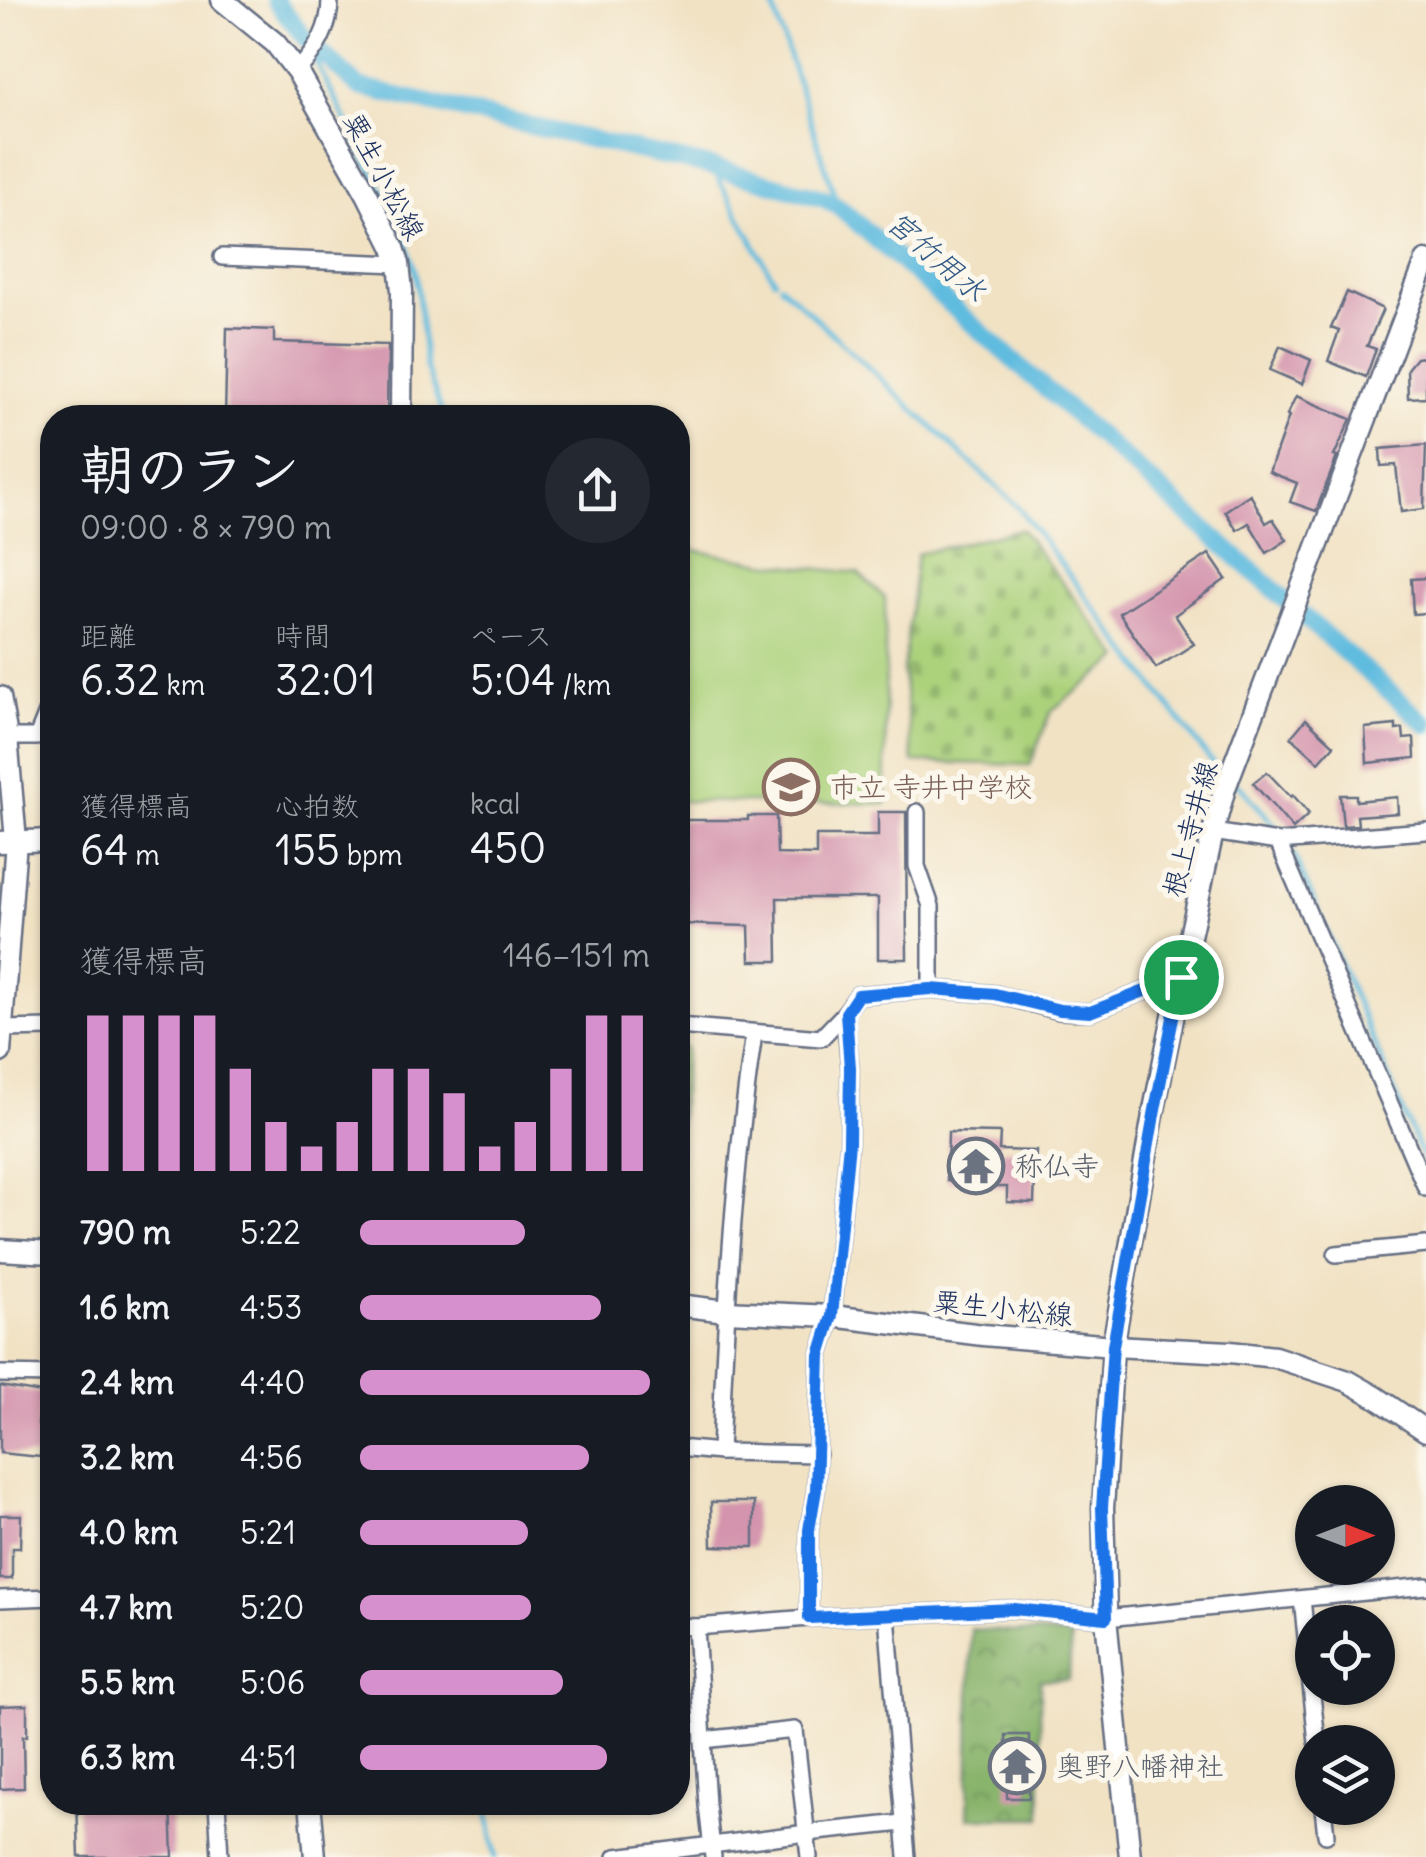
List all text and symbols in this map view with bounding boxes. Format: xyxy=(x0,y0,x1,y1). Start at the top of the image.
street label: 粟生小松線 xyxy=(335,106,433,246)
water label: 宮竹用水 xyxy=(879,202,995,310)
text: 朝のラン xyxy=(80,435,300,504)
button: share xyxy=(545,438,650,543)
text: 09:00 · 8 × 790 m xyxy=(80,507,332,548)
text: 距離 xyxy=(80,618,136,654)
text: 時間 xyxy=(275,618,331,654)
text: ペース xyxy=(470,618,552,654)
text: 6.32 xyxy=(80,654,160,706)
text: 32:01 xyxy=(275,654,376,706)
text: 5:04 xyxy=(470,654,556,706)
text: km xyxy=(160,667,205,703)
text: /km xyxy=(556,667,611,703)
school or university icon: 市立 寺井中学校 xyxy=(761,757,821,817)
street label: 根上寺井線 xyxy=(1154,757,1226,901)
place label: 市立 寺井中学校 xyxy=(830,769,1033,805)
text: kcal xyxy=(470,786,520,822)
text: 獲得標高 xyxy=(80,788,192,824)
text: 心拍数 xyxy=(275,788,359,824)
text: 450 xyxy=(470,822,546,874)
text: 64 xyxy=(80,824,129,876)
text: 155 xyxy=(275,824,340,876)
text: m xyxy=(129,837,160,873)
text: bpm xyxy=(340,837,403,873)
text: 146–151 m xyxy=(503,935,650,976)
pin xyxy=(1139,935,1224,1020)
text: 獲得標高 xyxy=(80,940,208,981)
icon: arrive xyxy=(1154,950,1209,1005)
temple icon: 称仏寺 xyxy=(946,1136,1006,1196)
place label: 称仏寺 xyxy=(1015,1148,1099,1184)
text: 790 m xyxy=(80,1212,171,1253)
text: 5:22 xyxy=(240,1212,301,1253)
street label: 粟生小松線 xyxy=(931,1283,1075,1333)
text: 1.6 km xyxy=(80,1287,170,1328)
text: 4:53 xyxy=(240,1287,302,1328)
text: 2.4 km xyxy=(80,1362,174,1403)
text: 4:40 xyxy=(240,1362,305,1403)
text: 3.2 km xyxy=(80,1437,174,1478)
text: 4:56 xyxy=(240,1437,303,1478)
north arrow xyxy=(1295,1485,1395,1585)
map controls xyxy=(1295,1485,1395,1825)
text: 4.0 km xyxy=(80,1512,178,1553)
text: 5:21 xyxy=(240,1512,296,1553)
text: 4.7 km xyxy=(80,1587,173,1628)
text: 5:20 xyxy=(240,1587,304,1628)
button: locate xyxy=(1295,1605,1395,1705)
text: 5.5 km xyxy=(80,1662,175,1703)
text: 5:06 xyxy=(240,1662,305,1703)
button: layers xyxy=(1295,1725,1395,1825)
temple icon: 奥野八幡神社 xyxy=(987,1736,1047,1796)
text: 6.3 km xyxy=(80,1737,175,1778)
text: 4:51 xyxy=(240,1737,297,1778)
place label: 奥野八幡神社 xyxy=(1056,1748,1224,1784)

